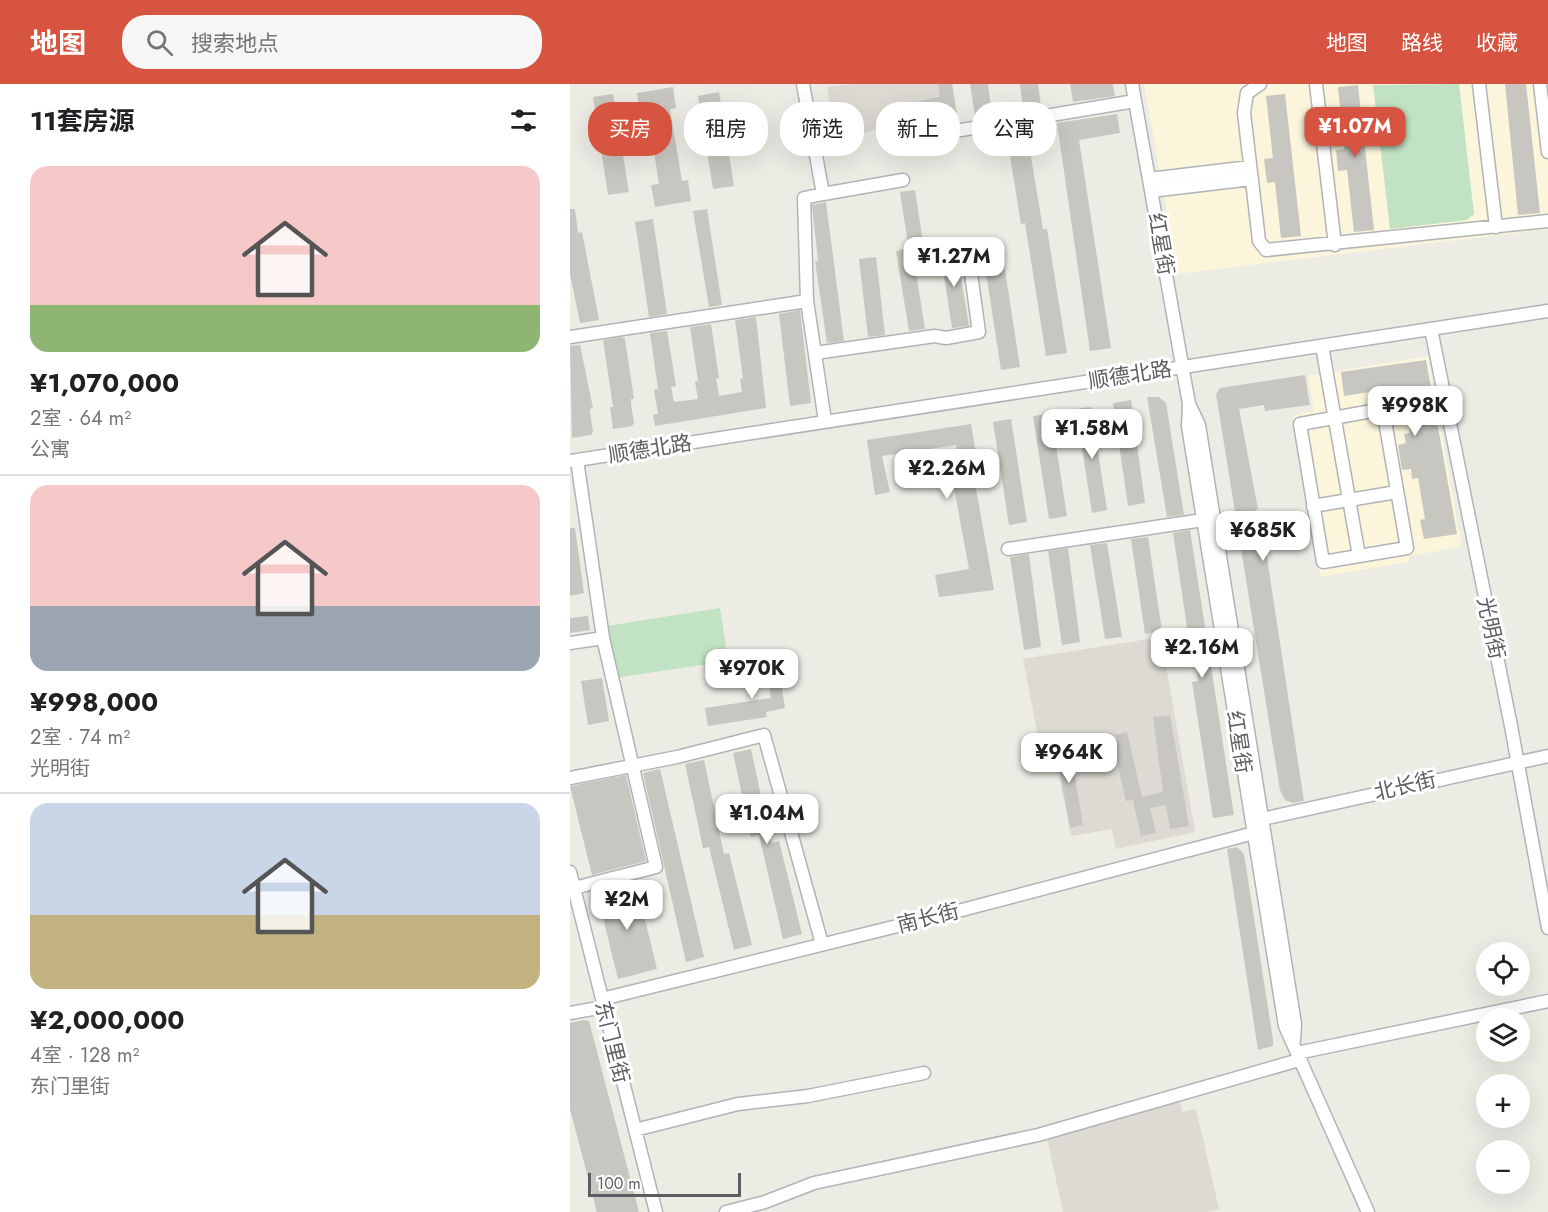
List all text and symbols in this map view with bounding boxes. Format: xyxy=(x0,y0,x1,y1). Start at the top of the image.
search box xyxy=(122,15,542,69)
text: 地图 xyxy=(30,23,86,64)
icon: search xyxy=(143,26,176,59)
text: 搜索地点 xyxy=(191,27,279,59)
text: 地图 xyxy=(1326,28,1368,58)
text: 路线 xyxy=(1401,28,1443,58)
text: 收藏 xyxy=(1476,28,1518,58)
text: 11套房源 xyxy=(30,102,134,140)
chip: 买房 xyxy=(588,102,672,156)
chip: 租房 xyxy=(684,102,768,156)
chip: 筛选 xyxy=(780,102,864,156)
chip: 新上 xyxy=(876,102,960,156)
chip: 公寓 xyxy=(972,102,1056,156)
icon: filters xyxy=(507,104,540,137)
pin: ¥1.07M xyxy=(1306,107,1404,158)
text: ¥1.07M xyxy=(1318,112,1392,141)
icon: home xyxy=(231,205,339,313)
street label: 红星街 xyxy=(1141,210,1181,278)
pin: ¥1.27M xyxy=(905,237,1003,288)
text: ¥1.27M xyxy=(918,242,991,271)
street label: 顺德北路 xyxy=(1086,354,1174,396)
text: ¥1,070,000 xyxy=(30,364,179,402)
pin: ¥998K xyxy=(1373,386,1457,437)
text: ¥998K xyxy=(1382,391,1448,420)
text: 2室 · 64 m² xyxy=(30,404,131,433)
pin: ¥1.58M xyxy=(1043,409,1141,460)
text: ¥1.58M xyxy=(1055,414,1129,443)
street label: 顺德北路 xyxy=(606,428,694,470)
text: 公寓 xyxy=(30,435,70,464)
pin: ¥2.26M xyxy=(898,449,996,500)
text: ¥2.26M xyxy=(908,454,986,483)
pin: ¥685K xyxy=(1221,511,1305,562)
text: ¥685K xyxy=(1230,516,1296,545)
icon: home xyxy=(231,524,339,632)
street label: 光明街 xyxy=(1470,594,1512,662)
pin: ¥2.16M xyxy=(1153,628,1251,679)
text: ¥2.16M xyxy=(1165,633,1239,662)
pin: ¥970K xyxy=(710,649,794,700)
text: ¥970K xyxy=(719,654,785,683)
text: ¥998,000 xyxy=(30,683,158,721)
street label: 红星街 xyxy=(1219,709,1259,775)
text: 2室 · 74 m² xyxy=(30,723,130,752)
pin: ¥964K xyxy=(1027,733,1111,784)
text: ¥964K xyxy=(1035,738,1103,767)
text: 光明街 xyxy=(30,754,90,783)
street label: 北长街 xyxy=(1371,764,1439,808)
pin: ¥1.04M xyxy=(718,794,816,845)
text: ¥1.04M xyxy=(729,799,805,828)
icon: home xyxy=(231,842,339,950)
pin: ¥2M xyxy=(598,880,656,931)
text: ¥2M xyxy=(605,885,649,914)
street label: 南长街 xyxy=(894,896,962,940)
map controls xyxy=(1476,942,1530,1194)
button: locate xyxy=(1476,942,1530,996)
street label: 东门里街 xyxy=(587,998,637,1086)
text: ¥2,000,000 xyxy=(30,1001,185,1039)
button: layers xyxy=(1476,1008,1530,1062)
text: 4室 · 128 m² xyxy=(30,1041,139,1070)
text: 东门里街 xyxy=(30,1072,110,1101)
button: + xyxy=(1476,1074,1530,1128)
button: − xyxy=(1476,1140,1530,1194)
scale bar xyxy=(588,1170,741,1198)
text: 100 m xyxy=(597,1172,641,1195)

